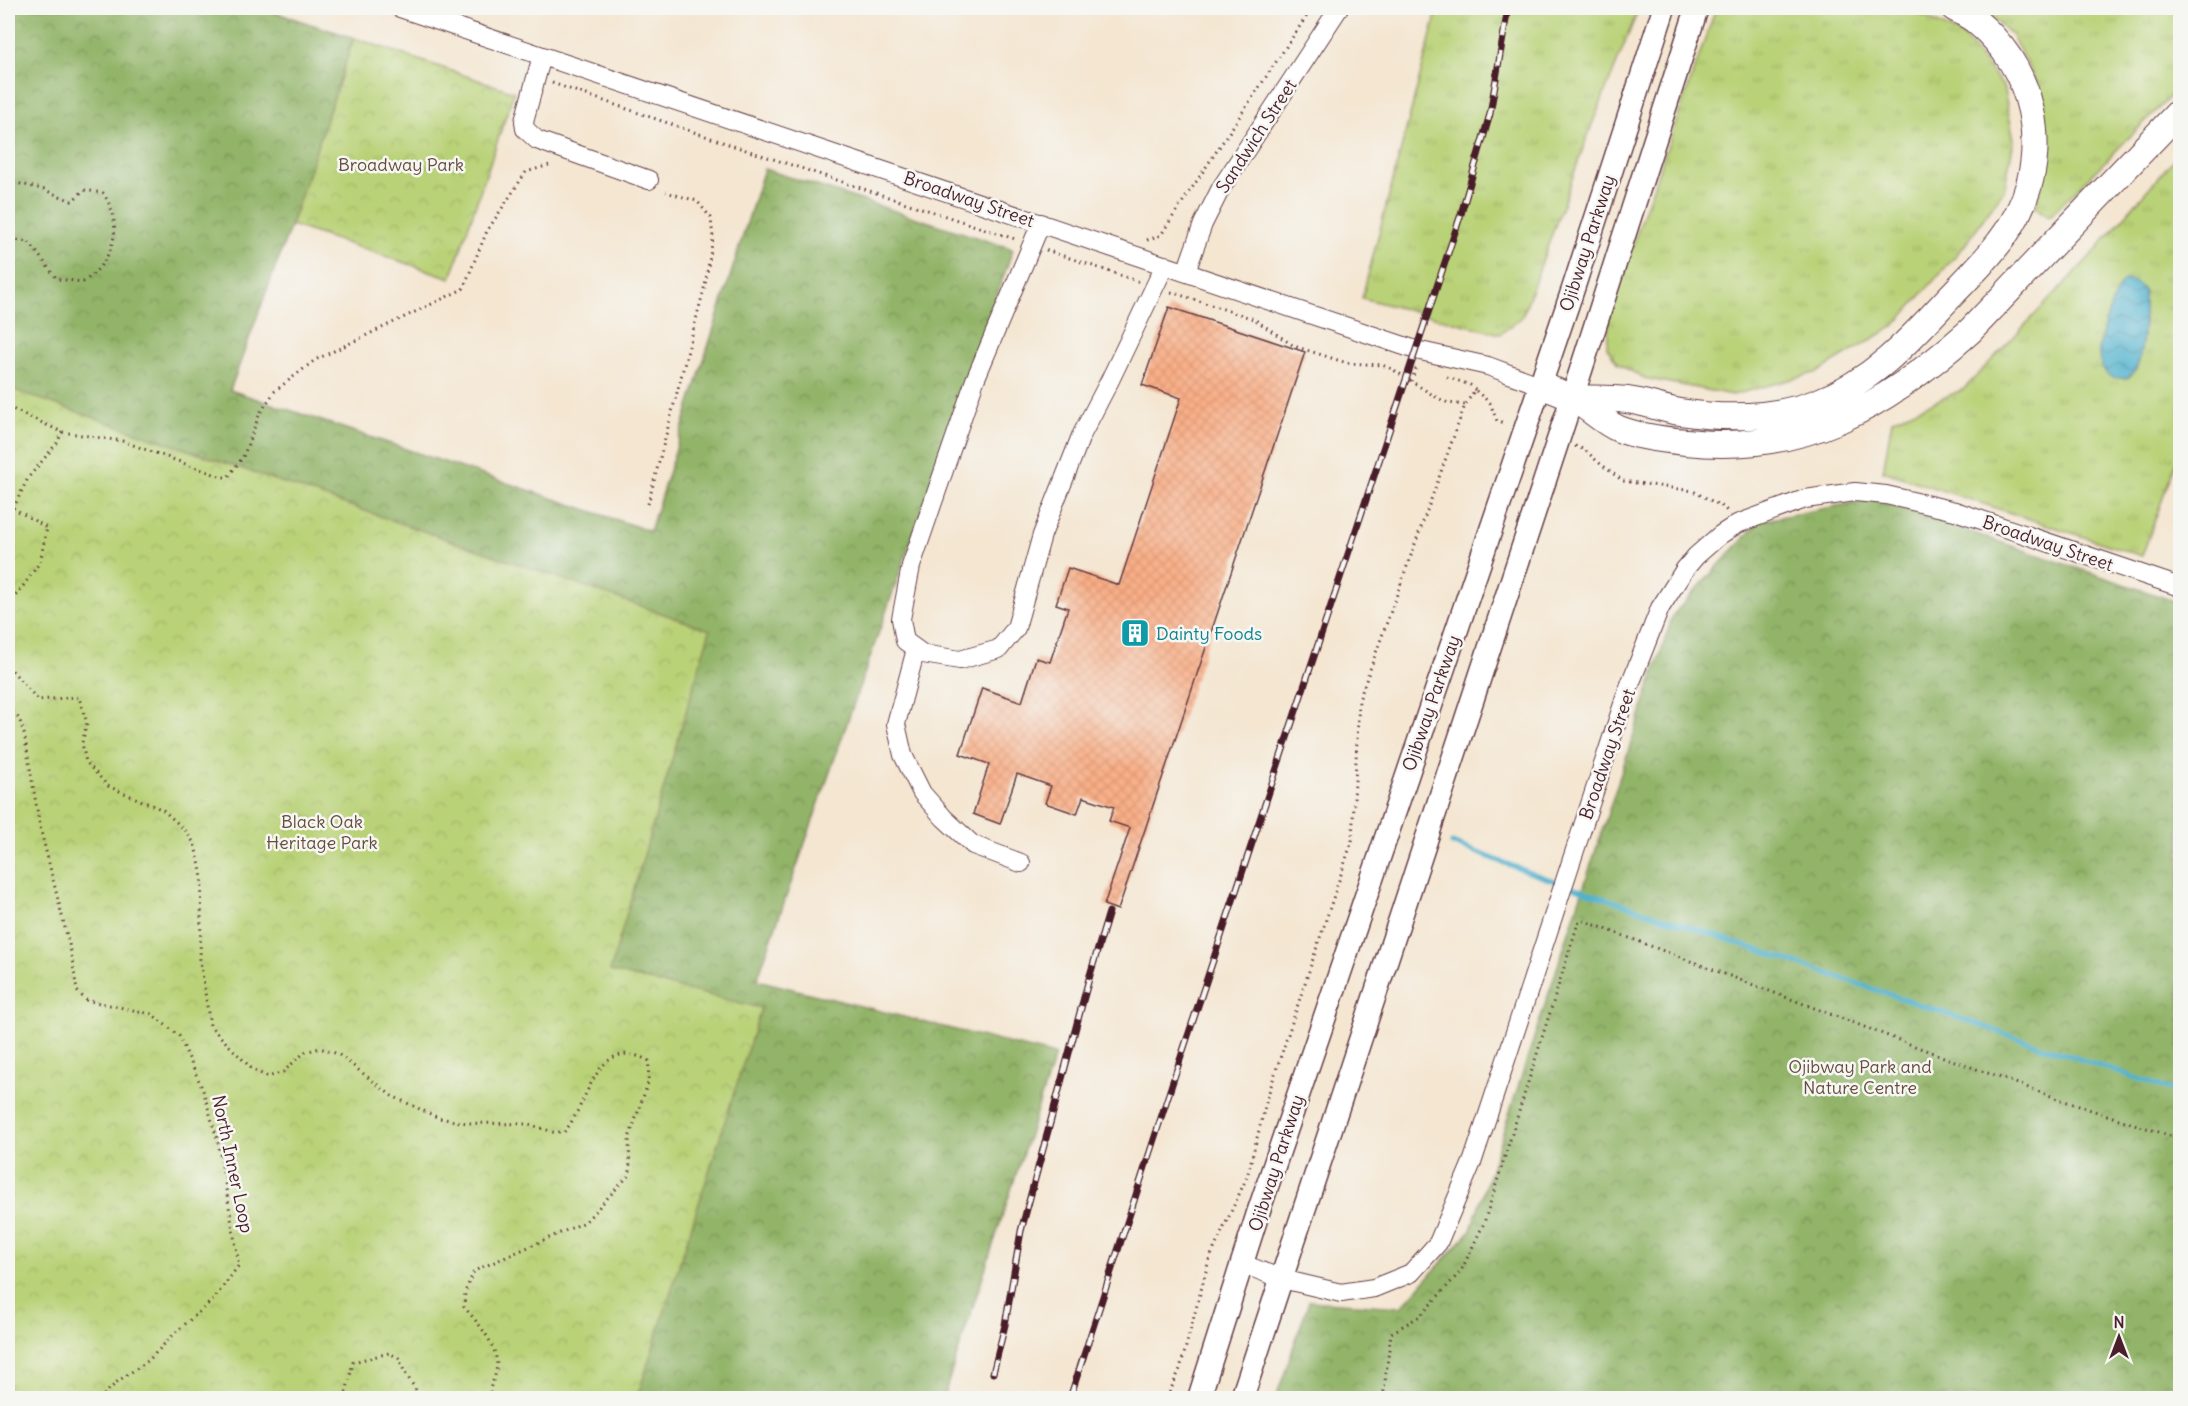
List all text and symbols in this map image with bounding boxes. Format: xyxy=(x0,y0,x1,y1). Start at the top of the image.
street label: Sandwich Street xyxy=(1211,75,1301,197)
park label: Broadway Park xyxy=(338,153,464,176)
street label: Broadway Street xyxy=(901,166,1037,232)
street label: Ojibway Parkway xyxy=(1554,172,1620,314)
street label: Broadway Street xyxy=(1980,510,2116,576)
building icon: Dainty Foods xyxy=(1119,617,1151,649)
place label: Dainty Foods xyxy=(1156,622,1262,645)
street label: Ojibway Parkway xyxy=(1397,632,1465,774)
street label: Broadway Street xyxy=(1574,686,1640,822)
park label: Black Oak Heritage Park xyxy=(266,810,378,854)
park label: Ojibway Park and Nature Centre xyxy=(1788,1055,1932,1099)
street label: Ojibway Parkway xyxy=(1243,1092,1309,1234)
street label: North Inner Loop xyxy=(207,1093,259,1235)
north arrow xyxy=(2089,1307,2149,1367)
text: N xyxy=(2113,1312,2125,1332)

